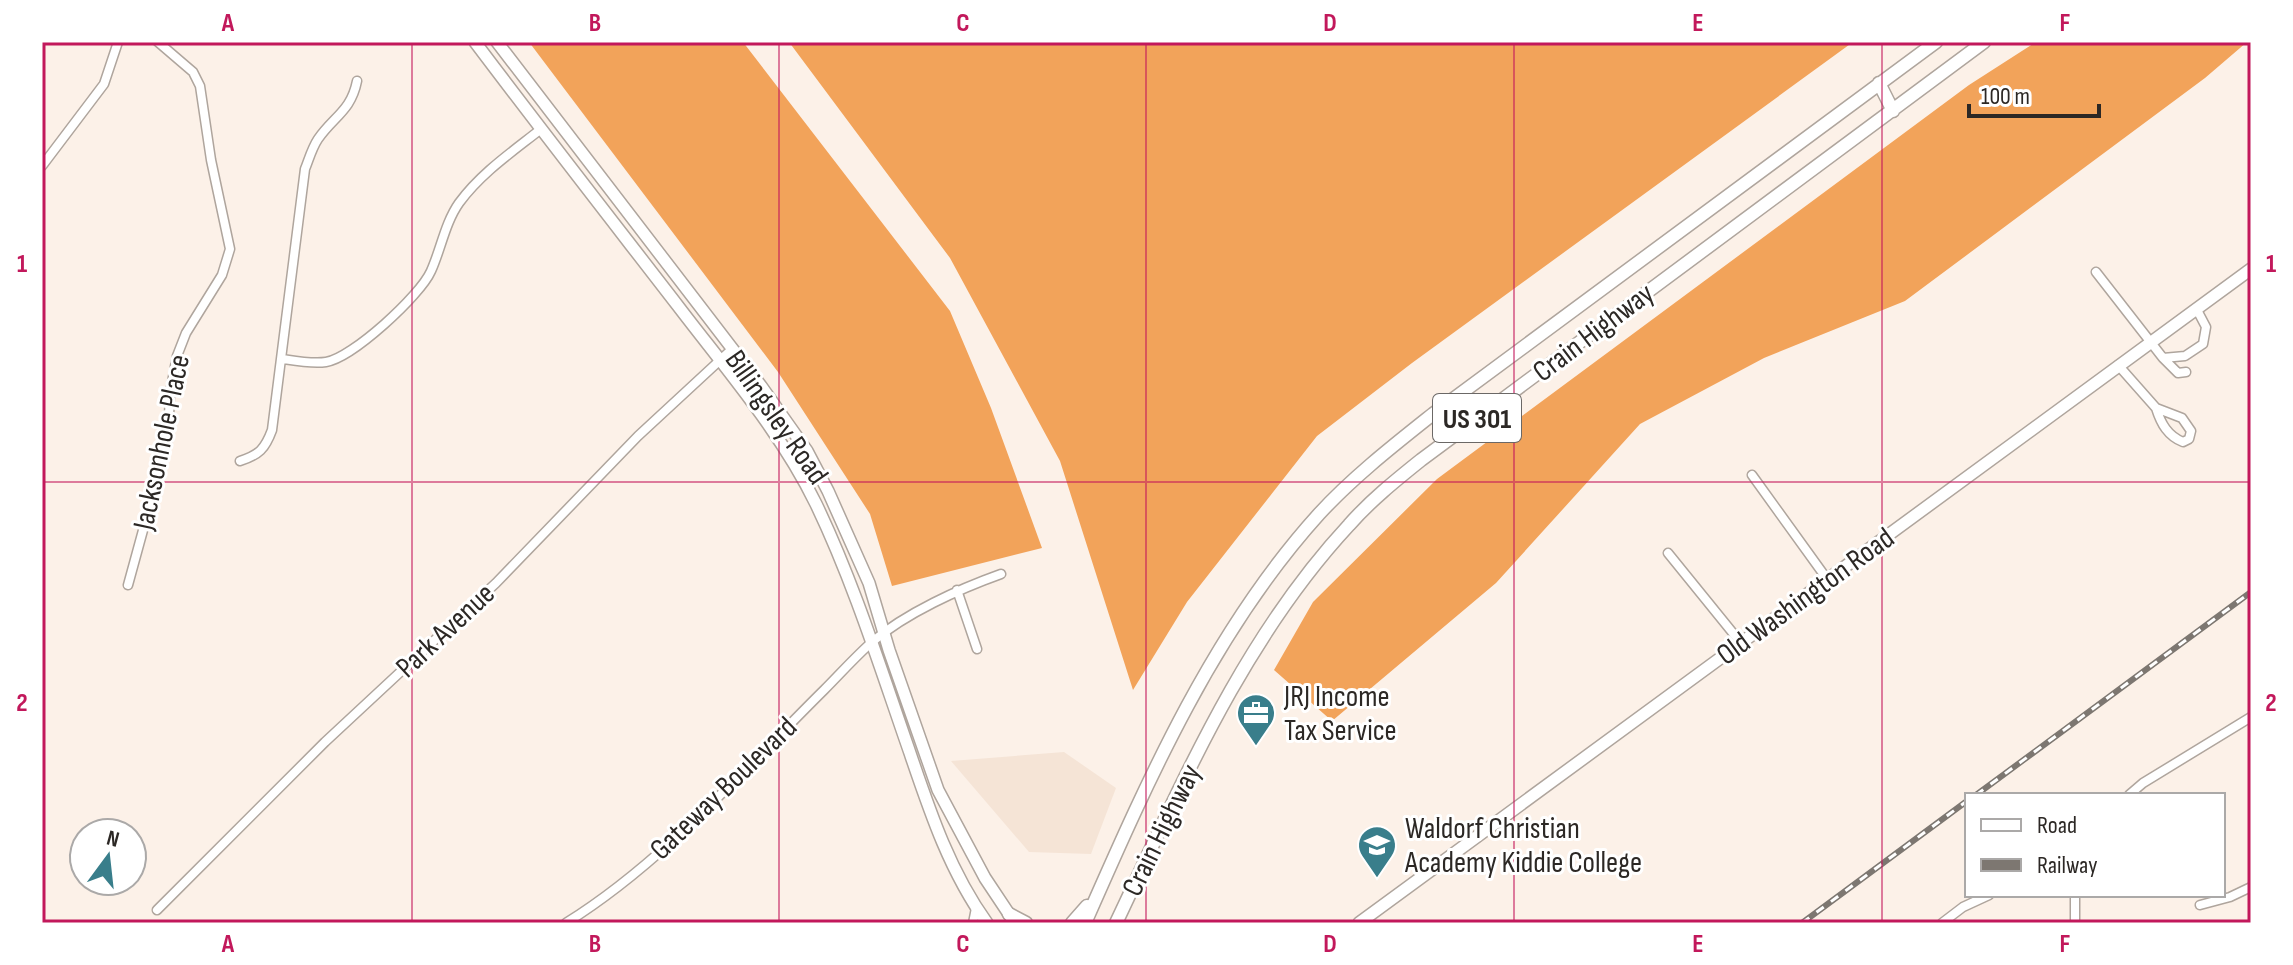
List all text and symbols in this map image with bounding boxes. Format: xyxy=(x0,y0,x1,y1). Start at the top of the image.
text: A xyxy=(221,8,235,39)
text: B xyxy=(589,8,601,39)
text: C xyxy=(956,8,970,39)
text: D xyxy=(1323,8,1337,39)
text: E xyxy=(1692,8,1704,39)
text: F xyxy=(2060,8,2071,39)
scale bar xyxy=(1969,68,2099,118)
text: 100 m xyxy=(1981,82,2030,111)
text: 1 xyxy=(17,249,27,280)
text: 1 xyxy=(2266,249,2276,280)
street label: Crain Highway xyxy=(1526,275,1662,390)
street label: Billingsley Road xyxy=(717,344,836,492)
street label: Jacksonhole Place xyxy=(126,351,198,534)
road number: US 301 xyxy=(1433,394,1521,442)
street label: Old Washington Road xyxy=(1710,520,1901,673)
street label: Park Avenue xyxy=(389,576,503,686)
place label: JRJ Income Tax Service xyxy=(1283,679,1397,749)
text: 2 xyxy=(16,688,28,719)
text: 2 xyxy=(2265,688,2277,719)
office icon: JRJ Income Tax Service xyxy=(1235,692,1277,747)
street label: Gateway Boulevard xyxy=(643,710,805,868)
street label: Crain Highway xyxy=(1115,758,1209,902)
legend xyxy=(1965,793,2225,897)
place label: Waldorf Christian Academy Kiddie College xyxy=(1404,811,1642,881)
text: Road xyxy=(2037,811,2077,840)
north arrow xyxy=(68,817,148,897)
school or university icon: Waldorf Christian Academy Kiddie College xyxy=(1356,824,1398,879)
text: N xyxy=(104,825,122,854)
text: Railway xyxy=(2037,851,2097,880)
text: A xyxy=(221,929,235,960)
text: B xyxy=(589,929,601,960)
text: C xyxy=(956,929,970,960)
text: D xyxy=(1323,929,1337,960)
text: E xyxy=(1692,929,1704,960)
text: F xyxy=(2060,929,2071,960)

